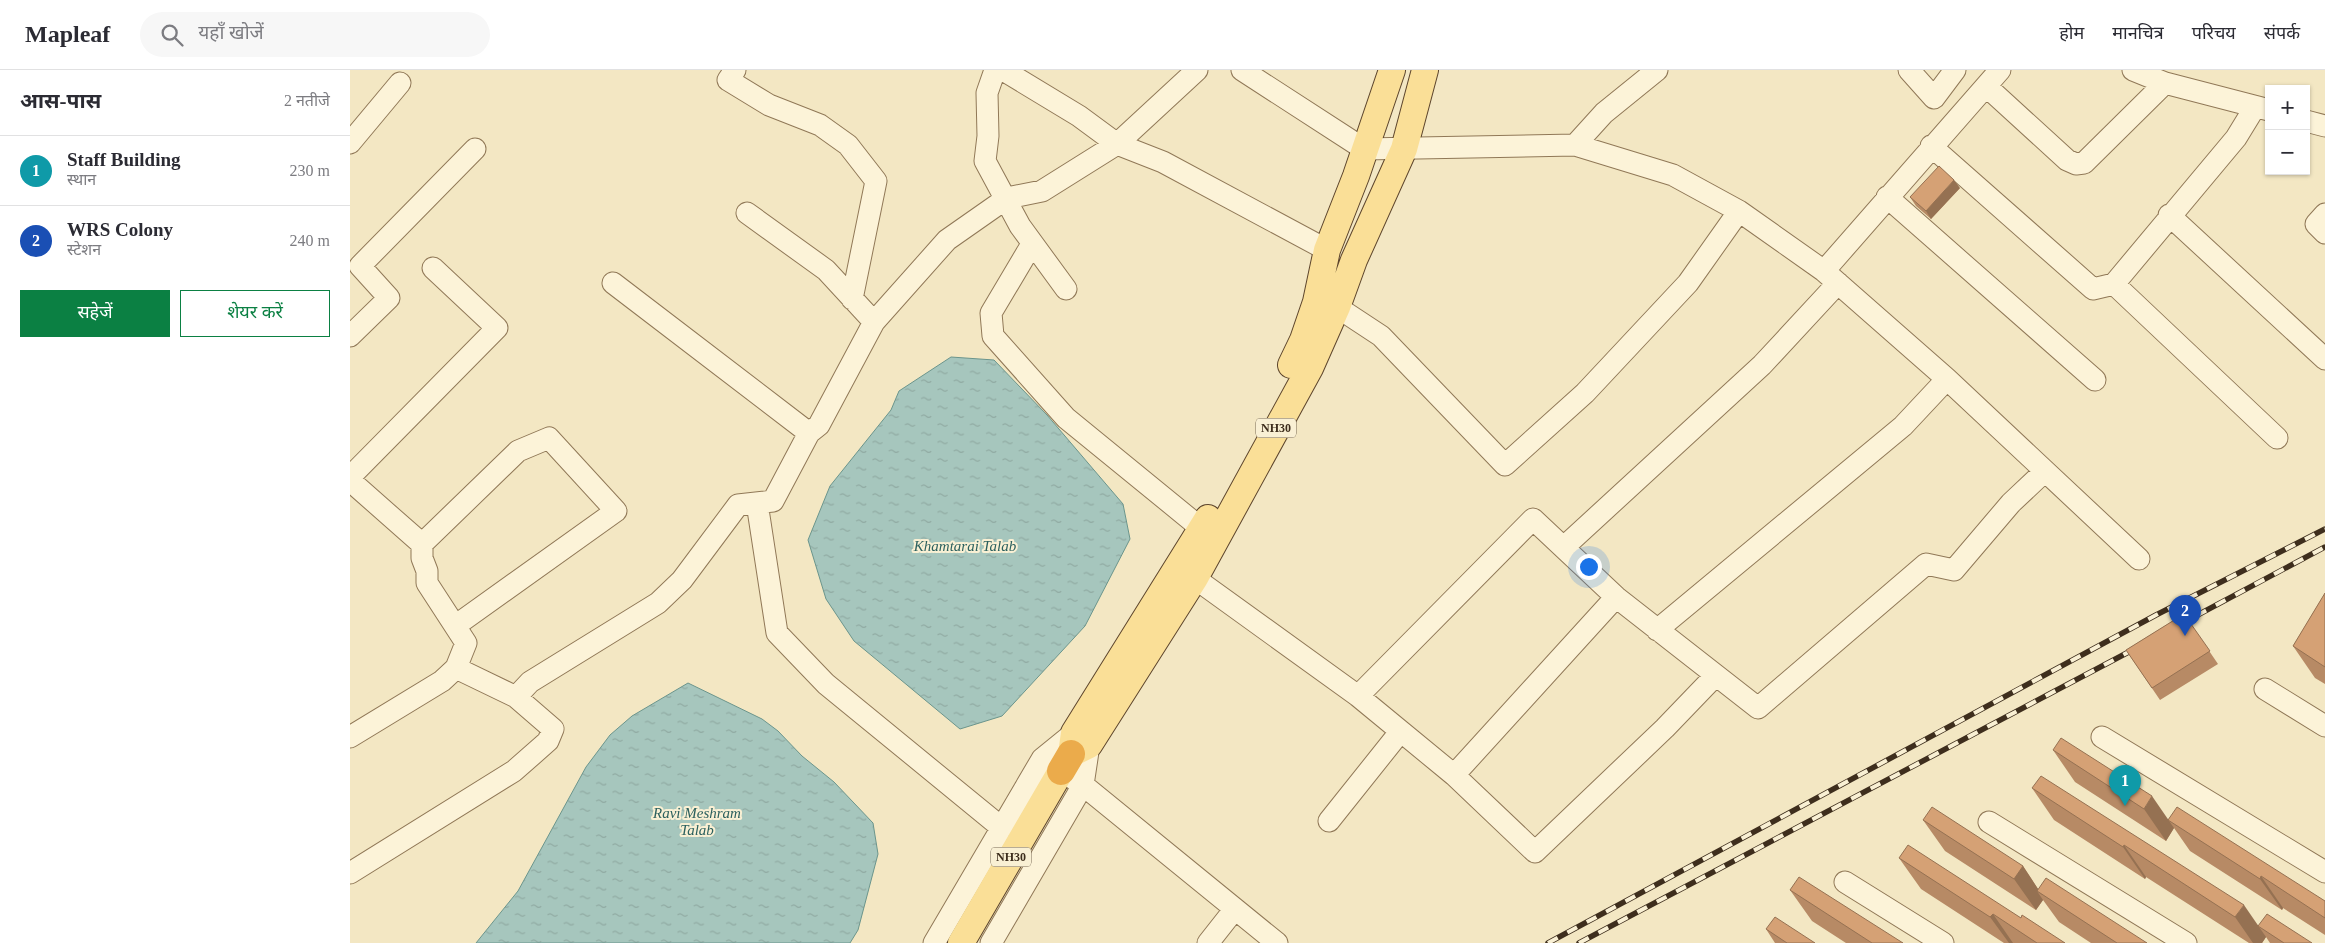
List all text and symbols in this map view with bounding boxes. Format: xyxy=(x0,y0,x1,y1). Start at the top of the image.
search box xyxy=(140,12,490,57)
text: Mapleaf xyxy=(25,21,110,47)
icon: search xyxy=(158,21,186,49)
text: यहाँ खोजें xyxy=(198,22,264,43)
text: होम xyxy=(2059,23,2084,43)
text: मानचित्र xyxy=(2112,23,2164,43)
text: परिचय xyxy=(2192,23,2236,43)
text: संपर्क xyxy=(2264,23,2300,43)
map controls xyxy=(2265,85,2310,175)
button: + xyxy=(2265,85,2310,130)
text: आस-पास xyxy=(20,89,101,113)
text: 2 नतीजे xyxy=(284,92,330,109)
button: − xyxy=(2265,130,2310,175)
text: Staff Building xyxy=(67,149,181,170)
text: 1 xyxy=(32,162,40,179)
text: 230 m xyxy=(290,162,330,179)
text: स्थान xyxy=(67,171,96,188)
text: WRS Colony xyxy=(67,219,173,240)
text: 2 xyxy=(32,232,40,249)
text: 240 m xyxy=(290,232,330,249)
text: स्टेशन xyxy=(67,241,101,258)
button: सहेजें xyxy=(20,290,170,337)
button: शेयर करें xyxy=(180,290,330,337)
road number: NH30 xyxy=(1256,418,1296,438)
water label: Khamtarai Talab xyxy=(913,538,1017,554)
your location xyxy=(1576,554,1602,580)
pin: 2 xyxy=(2169,595,2201,636)
pin: 1 xyxy=(2109,765,2141,806)
water label: Ravi Meshram Talab xyxy=(652,805,741,838)
road number: NH30 xyxy=(991,848,1031,866)

